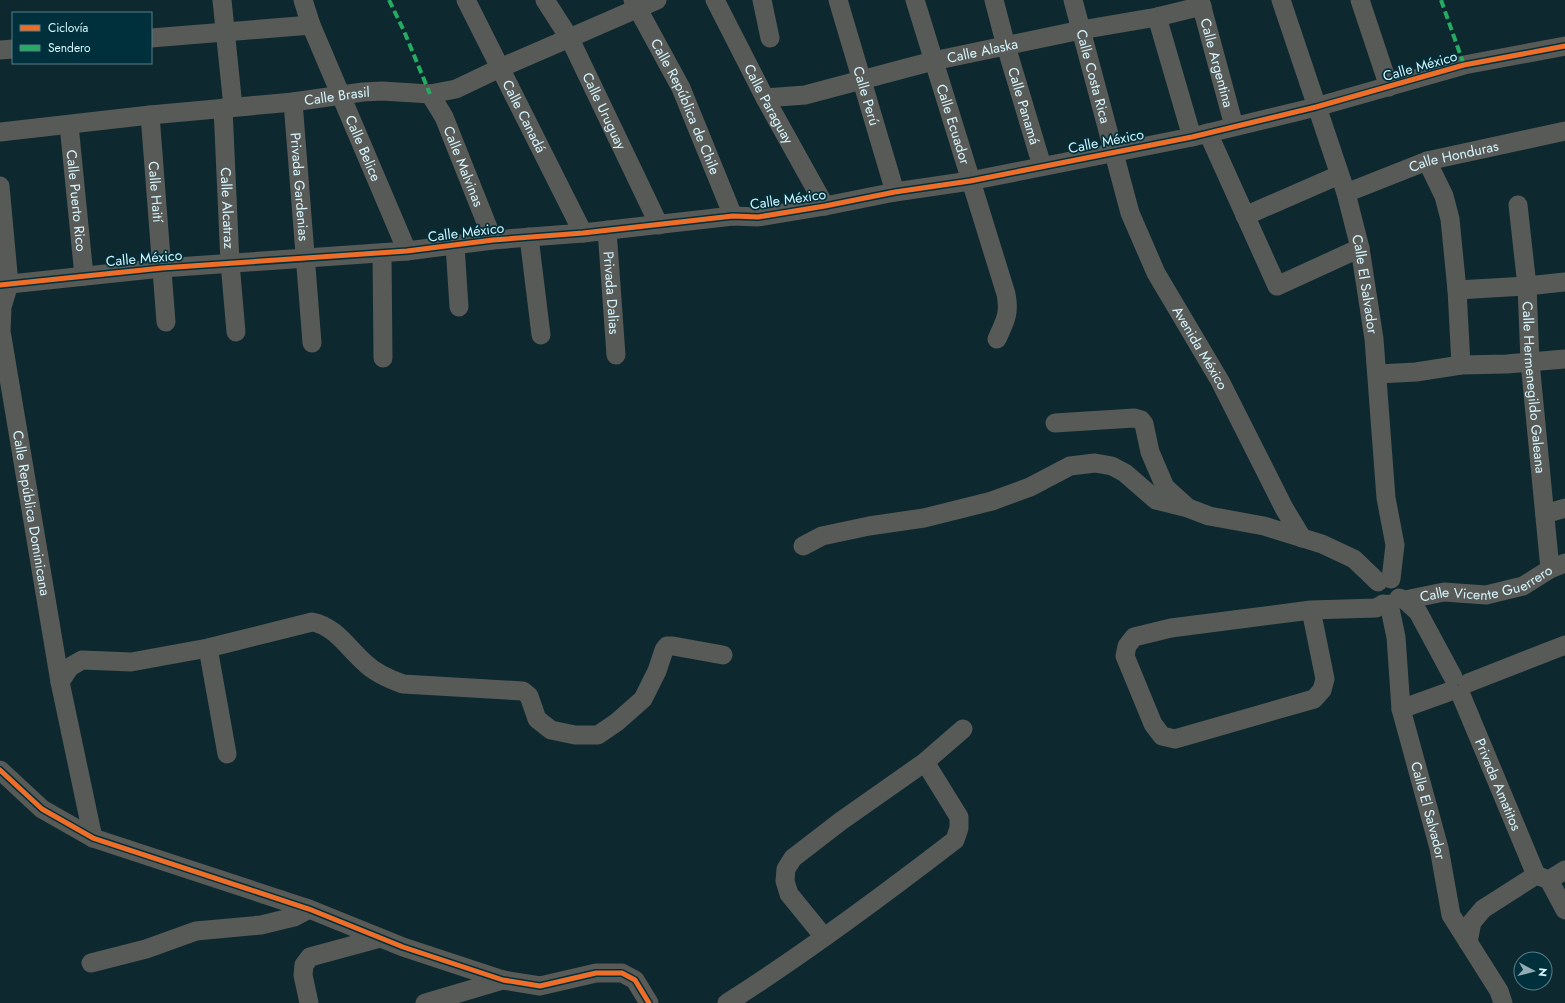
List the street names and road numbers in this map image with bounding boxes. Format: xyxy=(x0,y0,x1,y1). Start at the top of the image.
street label: Calle Argentina xyxy=(1195,16,1239,110)
street label: Calle Costa Rica xyxy=(1071,27,1116,125)
street label: Calle Alaska xyxy=(945,33,1020,68)
street label: Calle República de Chile xyxy=(646,35,725,178)
street label: Calle México xyxy=(1380,46,1460,86)
street label: Calle Paraguay xyxy=(739,61,799,148)
street label: Calle Perú xyxy=(848,64,885,128)
street label: Calle Panamá xyxy=(1003,65,1045,147)
street label: Calle Uruguay xyxy=(577,69,632,154)
street label: Calle Canadá xyxy=(498,76,551,156)
street label: Calle Brasil xyxy=(303,82,370,110)
street label: Calle Ecuador xyxy=(932,82,975,167)
street label: Calle Belice xyxy=(340,112,386,184)
street label: Calle Malvinas xyxy=(439,123,489,210)
street label: Calle México xyxy=(1066,124,1146,158)
street label: Privada Gardenias xyxy=(285,132,314,242)
street label: Calle Honduras xyxy=(1406,136,1501,177)
street label: Calle Puerto Rico xyxy=(62,149,92,253)
street label: Calle Haití xyxy=(144,160,168,225)
street label: Calle Alcatraz xyxy=(216,167,239,250)
street label: Calle México xyxy=(749,184,828,214)
street label: Calle México xyxy=(427,217,506,247)
street label: Calle El Salvador xyxy=(1347,232,1383,335)
street label: Calle México xyxy=(105,245,183,271)
street label: Privada Dalias xyxy=(599,251,625,335)
street label: Calle Hermenegildo Galeana xyxy=(1518,301,1551,474)
street label: Avenida México xyxy=(1168,302,1233,394)
street label: Calle República Dominicana xyxy=(8,429,55,597)
street label: Calle Vicente Guerrero xyxy=(1418,560,1556,607)
street label: Privada Amatitos xyxy=(1470,735,1527,834)
street label: Calle El Salvador xyxy=(1406,759,1451,861)

